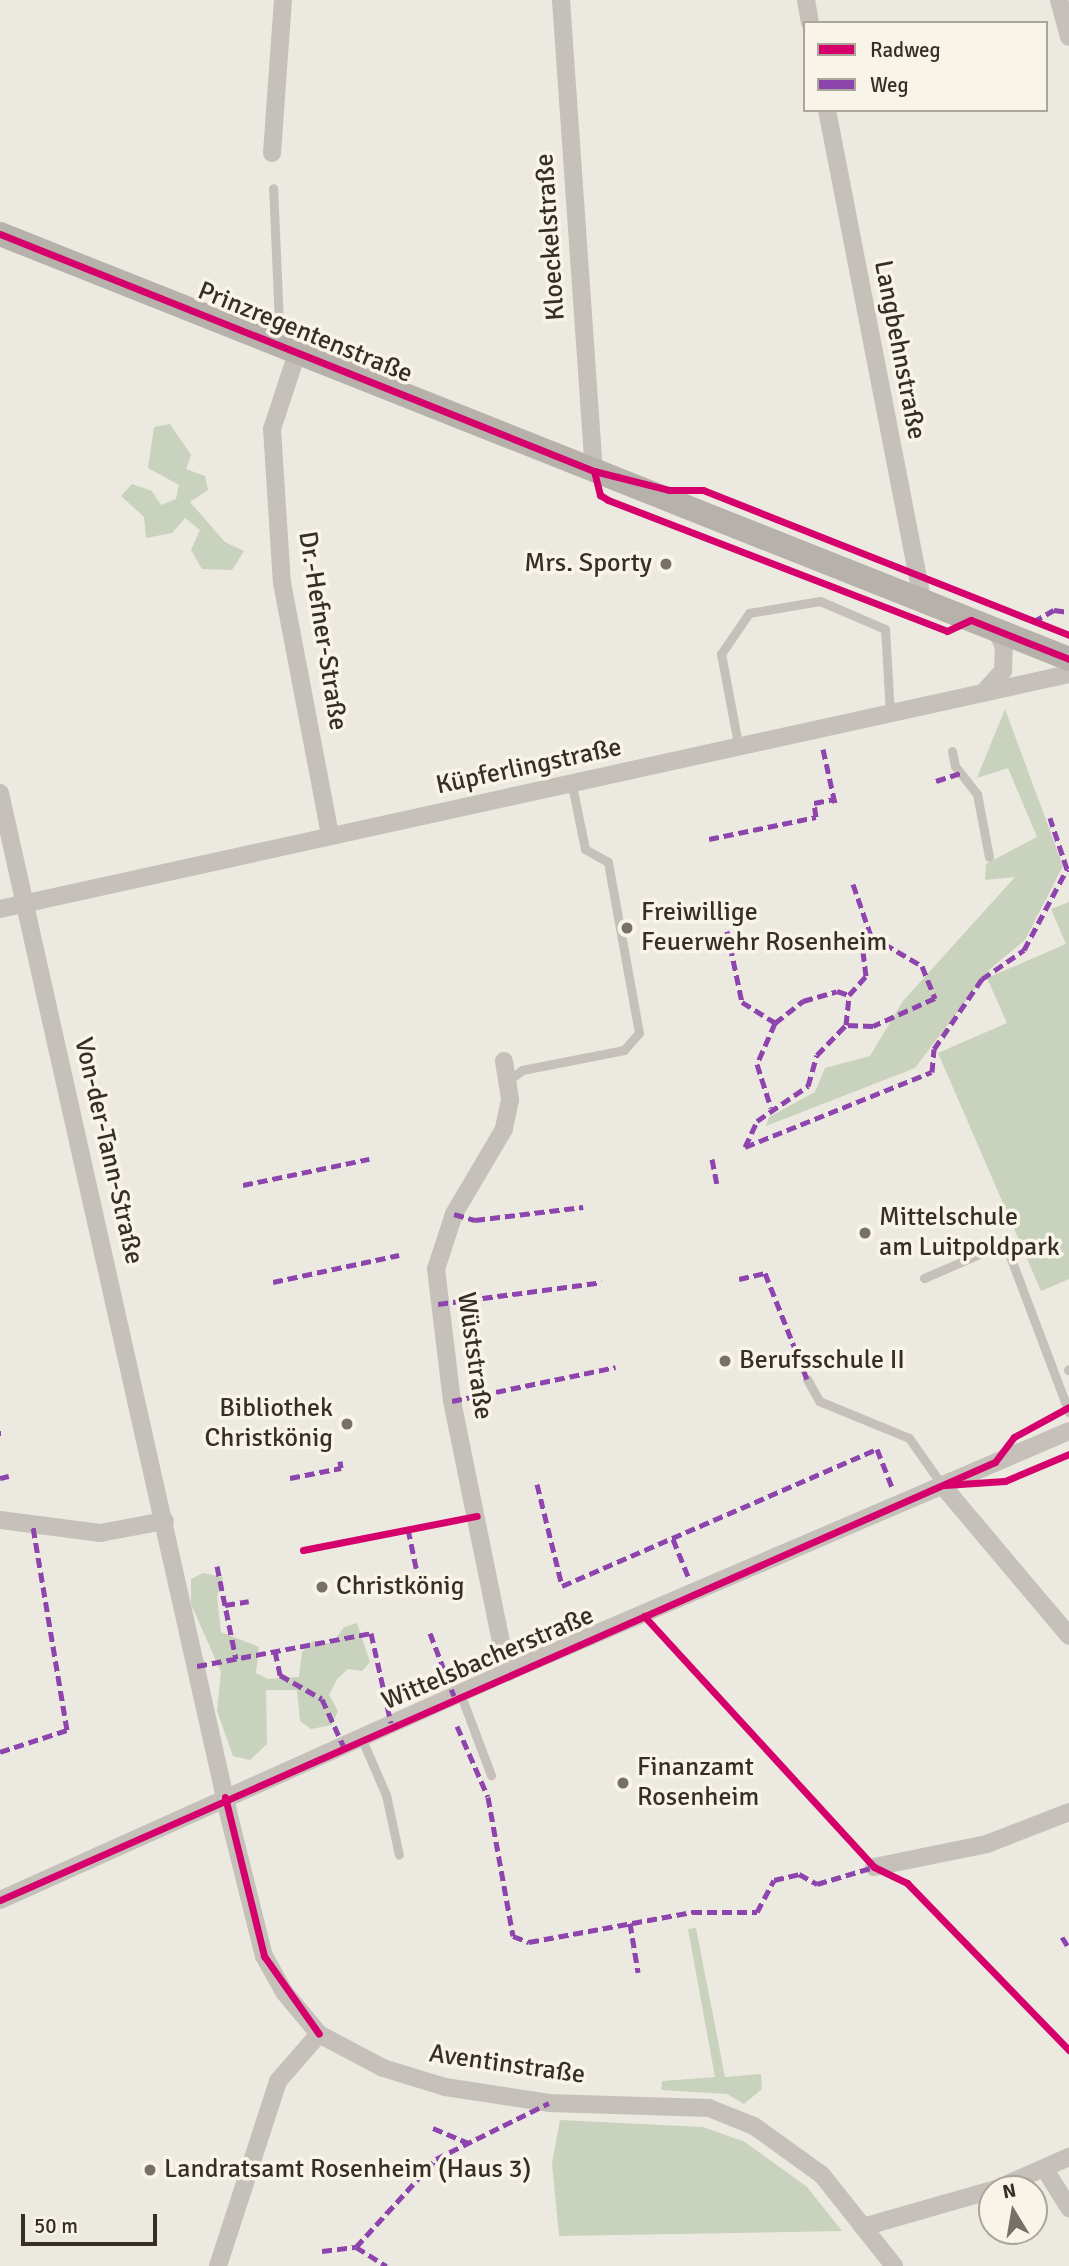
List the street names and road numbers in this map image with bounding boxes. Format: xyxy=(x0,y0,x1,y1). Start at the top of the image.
street label: Kloeckelstraße xyxy=(530,153,572,321)
street label: Langbehnstraße xyxy=(866,258,932,442)
street label: Prinzregentenstraße xyxy=(193,276,417,390)
street label: Dr.-Hefner-Straße xyxy=(291,529,353,733)
street label: Küpferlingstraße xyxy=(433,732,625,802)
street label: Von-der-Tann-Straße xyxy=(67,1035,149,1267)
street label: Wüststraße xyxy=(450,1290,498,1422)
street label: Wittelsbacherstraße xyxy=(377,1600,599,1718)
street label: Aventinstraße xyxy=(427,2039,587,2091)

